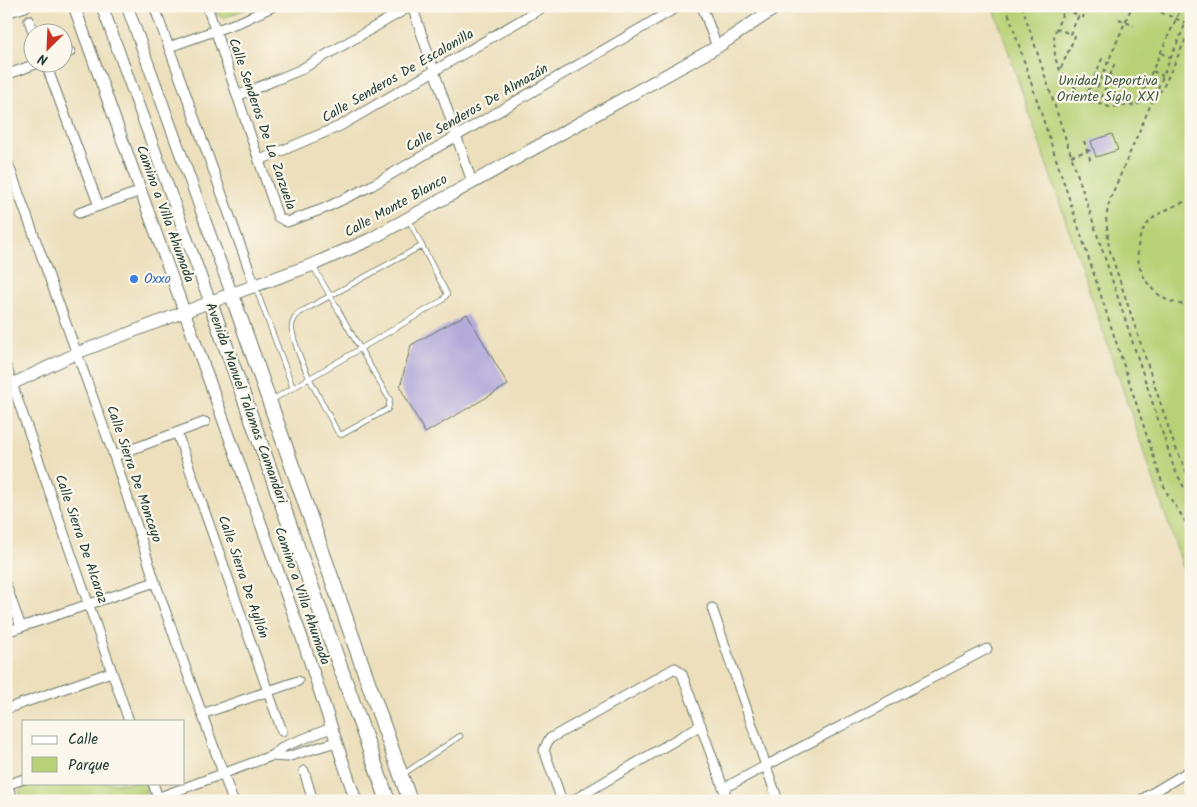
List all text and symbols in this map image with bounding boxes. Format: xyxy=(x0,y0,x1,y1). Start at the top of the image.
north arrow xyxy=(22,22,72,72)
street label: Calle Senderos De Escalonilla xyxy=(318,23,478,129)
street label: Calle Senderos De La Zarzuela xyxy=(222,35,302,213)
text: N xyxy=(34,47,52,71)
street label: Calle Senderos De Almazán xyxy=(402,58,552,158)
park label: Unidad Deportiva Oriente Siglo XXI xyxy=(1057,70,1159,108)
street label: Camino a Villa Ahumada xyxy=(130,142,200,286)
street label: Calle Monte Blanco xyxy=(340,169,452,243)
place label: Oxxo xyxy=(144,268,171,290)
marker: Oxxo xyxy=(128,273,140,285)
street label: Avenida Manuel Talamas Camandari xyxy=(199,299,293,507)
street label: Calle Sierra De Moncayo xyxy=(100,402,168,546)
street label: Calle Sierra De Alcaraz xyxy=(49,471,113,607)
street label: Calle Sierra De Ayllón xyxy=(212,512,274,642)
street label: Camino a Villa Ahumada xyxy=(268,524,336,668)
legend xyxy=(22,720,185,784)
text: Calle xyxy=(68,728,98,752)
text: Parque xyxy=(68,754,109,778)

